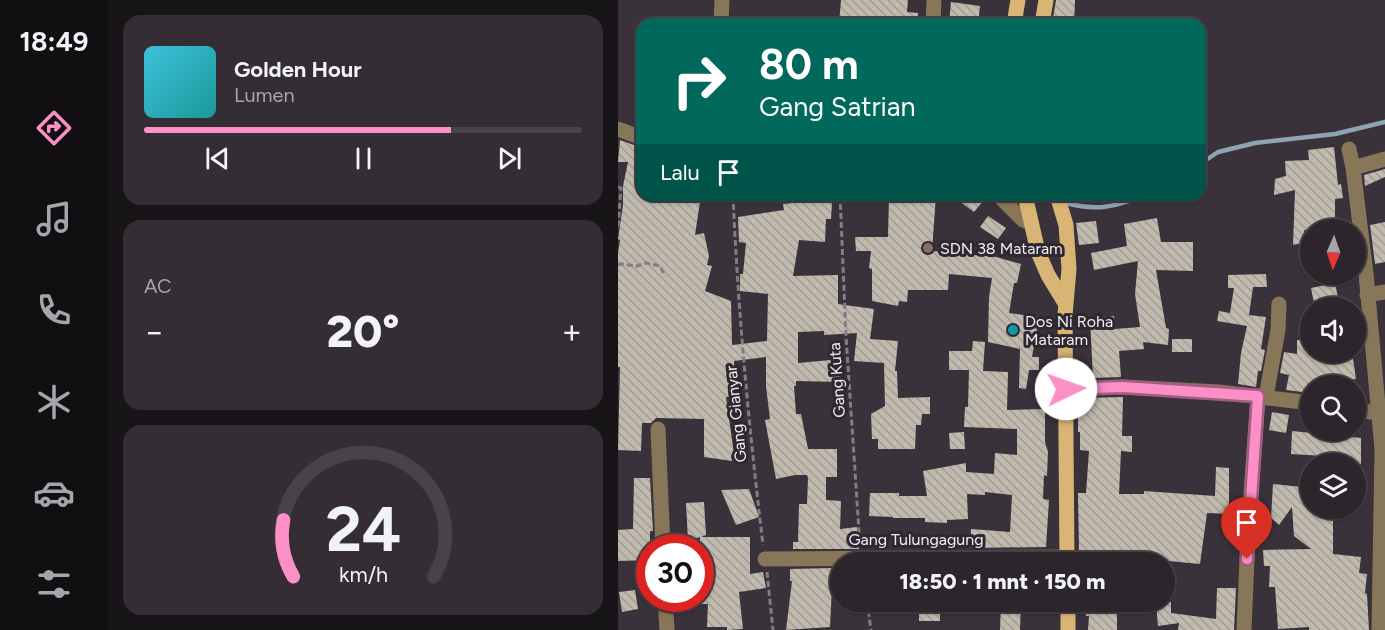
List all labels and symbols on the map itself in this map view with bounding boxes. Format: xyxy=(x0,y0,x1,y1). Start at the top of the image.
north arrow xyxy=(1300,219,1366,285)
place label: SDN 38 Mataram xyxy=(940,239,1063,258)
marker: SDN 38 Mataram xyxy=(921,241,935,255)
place label: Dos Ni Roha Mataram xyxy=(1025,312,1113,349)
marker: Dos Ni Roha Mataram xyxy=(1006,323,1020,337)
street label: Gang Kuta xyxy=(825,342,849,418)
position arrow xyxy=(1034,357,1098,421)
street label: Gang Gianyar xyxy=(721,364,751,463)
pin xyxy=(1221,497,1272,559)
street label: Gang Tulungagung xyxy=(848,530,984,549)
speed limit sign: 30 xyxy=(636,534,714,612)

